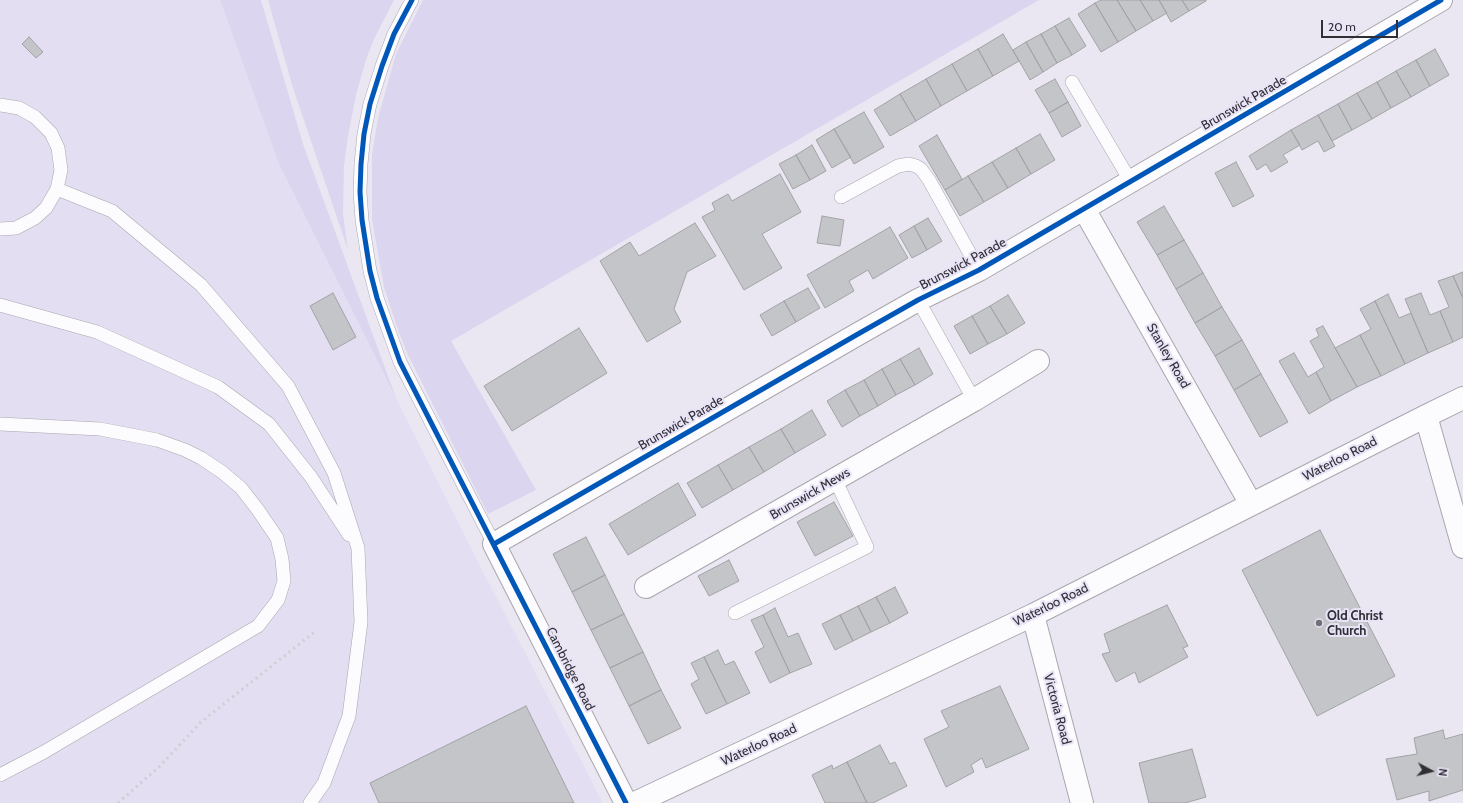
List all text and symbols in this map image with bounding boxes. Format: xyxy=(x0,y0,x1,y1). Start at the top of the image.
scale bar xyxy=(1323,12,1400,38)
text: 20 m xyxy=(1328,19,1356,34)
street label: Brunswick Parade xyxy=(1199,72,1289,134)
street label: Brunswick Parade xyxy=(917,235,1009,293)
street label: Stanley Road xyxy=(1143,321,1193,391)
street label: Brunswick Parade xyxy=(636,392,726,454)
street label: Waterloo Road xyxy=(1300,434,1380,484)
street label: Brunswick Mews xyxy=(767,465,853,523)
street label: Waterloo Road xyxy=(1011,580,1091,630)
place label: Old Christ Church xyxy=(1327,608,1383,639)
marker: Old Christ Church xyxy=(1314,618,1324,628)
street label: Cambridge Road xyxy=(542,625,598,713)
street label: Victoria Road xyxy=(1040,672,1074,746)
street label: Waterloo Road xyxy=(719,721,799,769)
north arrow xyxy=(1411,751,1451,791)
text: N xyxy=(1435,768,1450,777)

